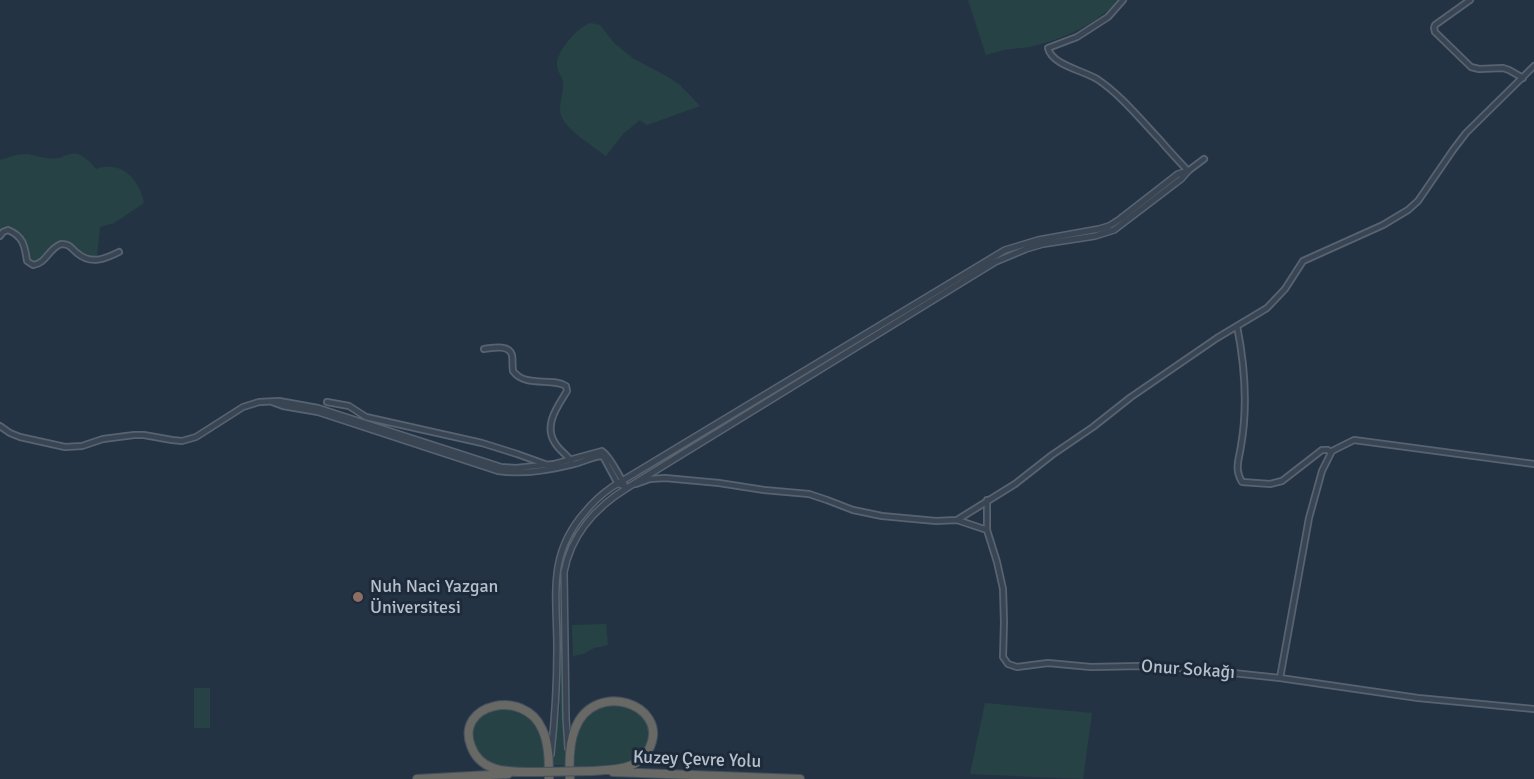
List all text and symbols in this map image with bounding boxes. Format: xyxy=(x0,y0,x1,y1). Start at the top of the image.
place label: Nuh Naci Yazgan Üniversitesi xyxy=(370,576,498,618)
marker: Nuh Naci Yazgan Üniversitesi xyxy=(351,590,365,604)
street label: Onur Sokağı xyxy=(1140,656,1236,684)
street label: Kuzey Çevre Yolu xyxy=(632,747,762,773)

